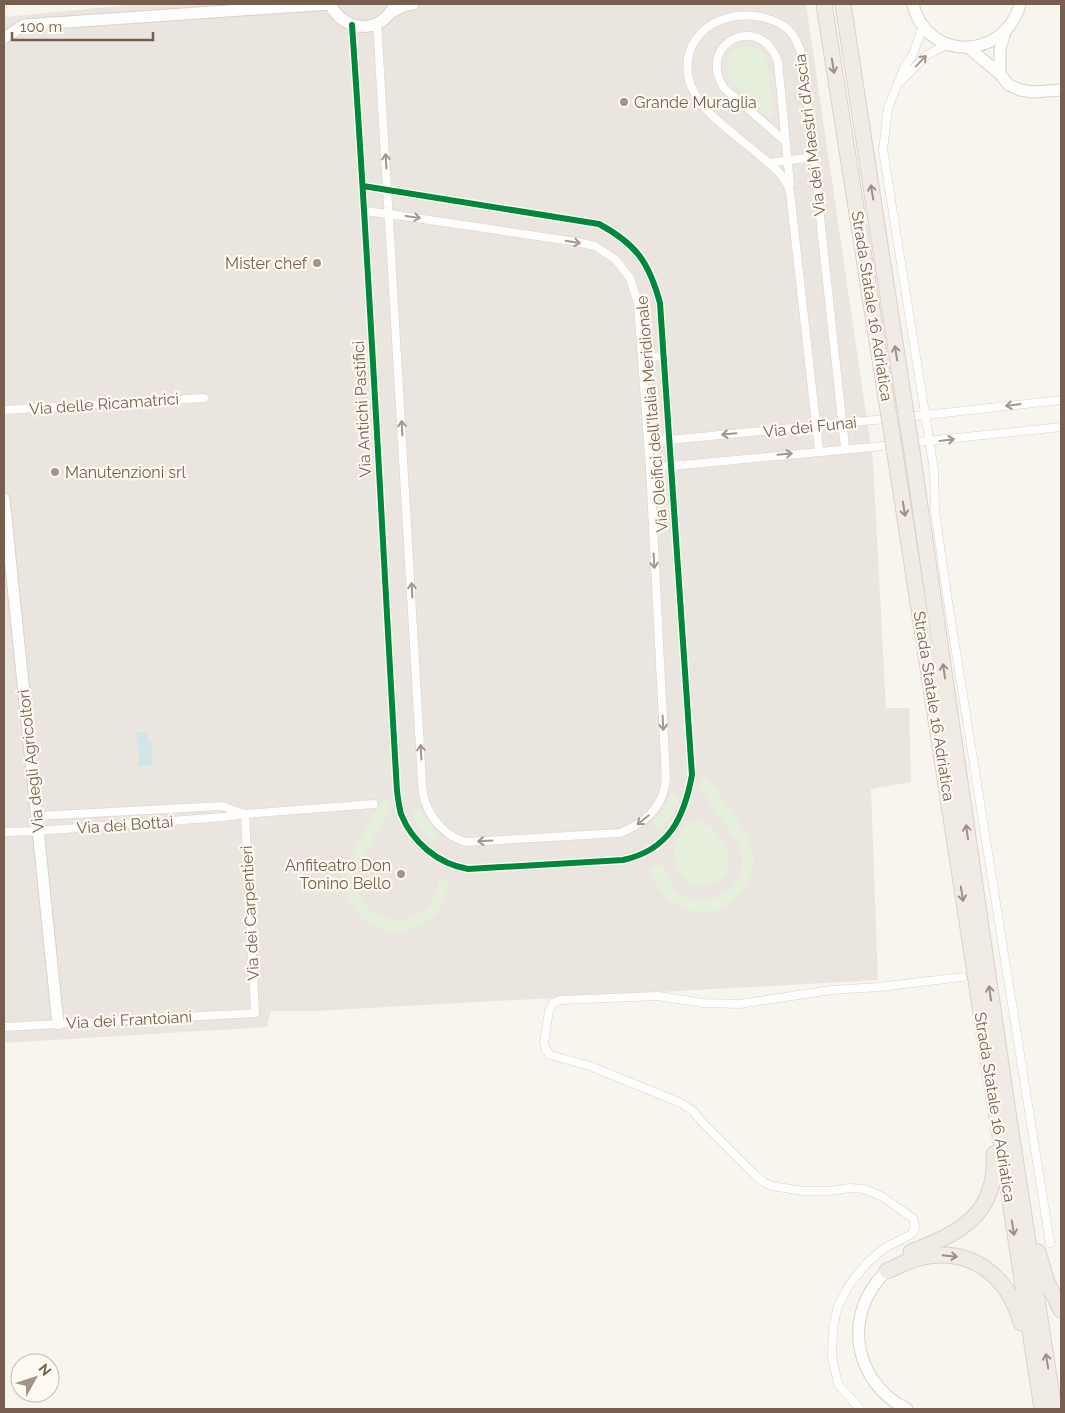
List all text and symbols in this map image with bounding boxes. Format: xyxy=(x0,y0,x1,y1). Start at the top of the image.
scale bar xyxy=(12,10,154,42)
text: 100 m xyxy=(20,18,62,36)
street label: Via dei Maestri d’Ascia xyxy=(791,53,829,217)
one-way arrow xyxy=(915,55,927,67)
one-way arrow xyxy=(829,58,839,74)
place label: Grande Muraglia xyxy=(634,93,757,112)
marker: Grande Muraglia xyxy=(618,96,630,108)
one-way arrow xyxy=(381,153,390,169)
one-way arrow xyxy=(866,184,876,200)
street label: Strada Statale 16 Adriatica xyxy=(848,210,896,402)
one-way arrow xyxy=(404,213,420,223)
one-way arrow xyxy=(565,237,581,247)
place label: Mister chef xyxy=(225,254,308,273)
marker: Mister chef xyxy=(311,257,323,269)
street label: Via Oleifici dell'Italia Meridionale xyxy=(632,295,672,533)
street label: Via Antichi Pastifici xyxy=(349,340,375,478)
one-way arrow xyxy=(891,345,901,361)
street label: Via delle Ricamatrici xyxy=(28,389,180,419)
one-way arrow xyxy=(1005,400,1021,410)
street label: Via dei Funai xyxy=(762,413,858,441)
one-way arrow xyxy=(397,420,407,436)
one-way arrow xyxy=(722,430,738,439)
one-way arrow xyxy=(939,435,955,445)
one-way arrow xyxy=(777,450,793,459)
place label: Manutenzioni srl xyxy=(65,463,187,482)
marker: Manutenzioni srl xyxy=(49,466,61,478)
one-way arrow xyxy=(899,500,909,516)
one-way arrow xyxy=(650,553,659,569)
one-way arrow xyxy=(407,582,416,598)
street label: Strada Statale 16 Adriatica xyxy=(910,610,958,802)
one-way arrow xyxy=(938,664,948,680)
street label: Via degli Agricoltori xyxy=(14,689,48,833)
one-way arrow xyxy=(658,715,667,731)
one-way arrow xyxy=(416,745,425,761)
street label: Via dei Bottai xyxy=(76,812,174,838)
one-way arrow xyxy=(637,814,650,826)
one-way arrow xyxy=(962,824,972,840)
one-way arrow xyxy=(477,836,493,845)
street label: Via dei Carpentieri xyxy=(237,845,263,981)
place label: Anfiteatro Don Tonino Bello xyxy=(285,856,391,893)
marker: Anfiteatro Don Tonino Bello xyxy=(395,868,407,880)
one-way arrow xyxy=(957,886,967,902)
one-way arrow xyxy=(985,985,995,1001)
street label: Via dei Frantoiani xyxy=(65,1007,193,1033)
street label: Strada Statale 16 Adriatica xyxy=(971,1011,1019,1203)
one-way arrow xyxy=(1009,1219,1019,1235)
one-way arrow xyxy=(942,1251,958,1261)
north arrow xyxy=(10,1353,60,1403)
one-way arrow xyxy=(1041,1353,1051,1369)
text: N xyxy=(35,1360,55,1379)

